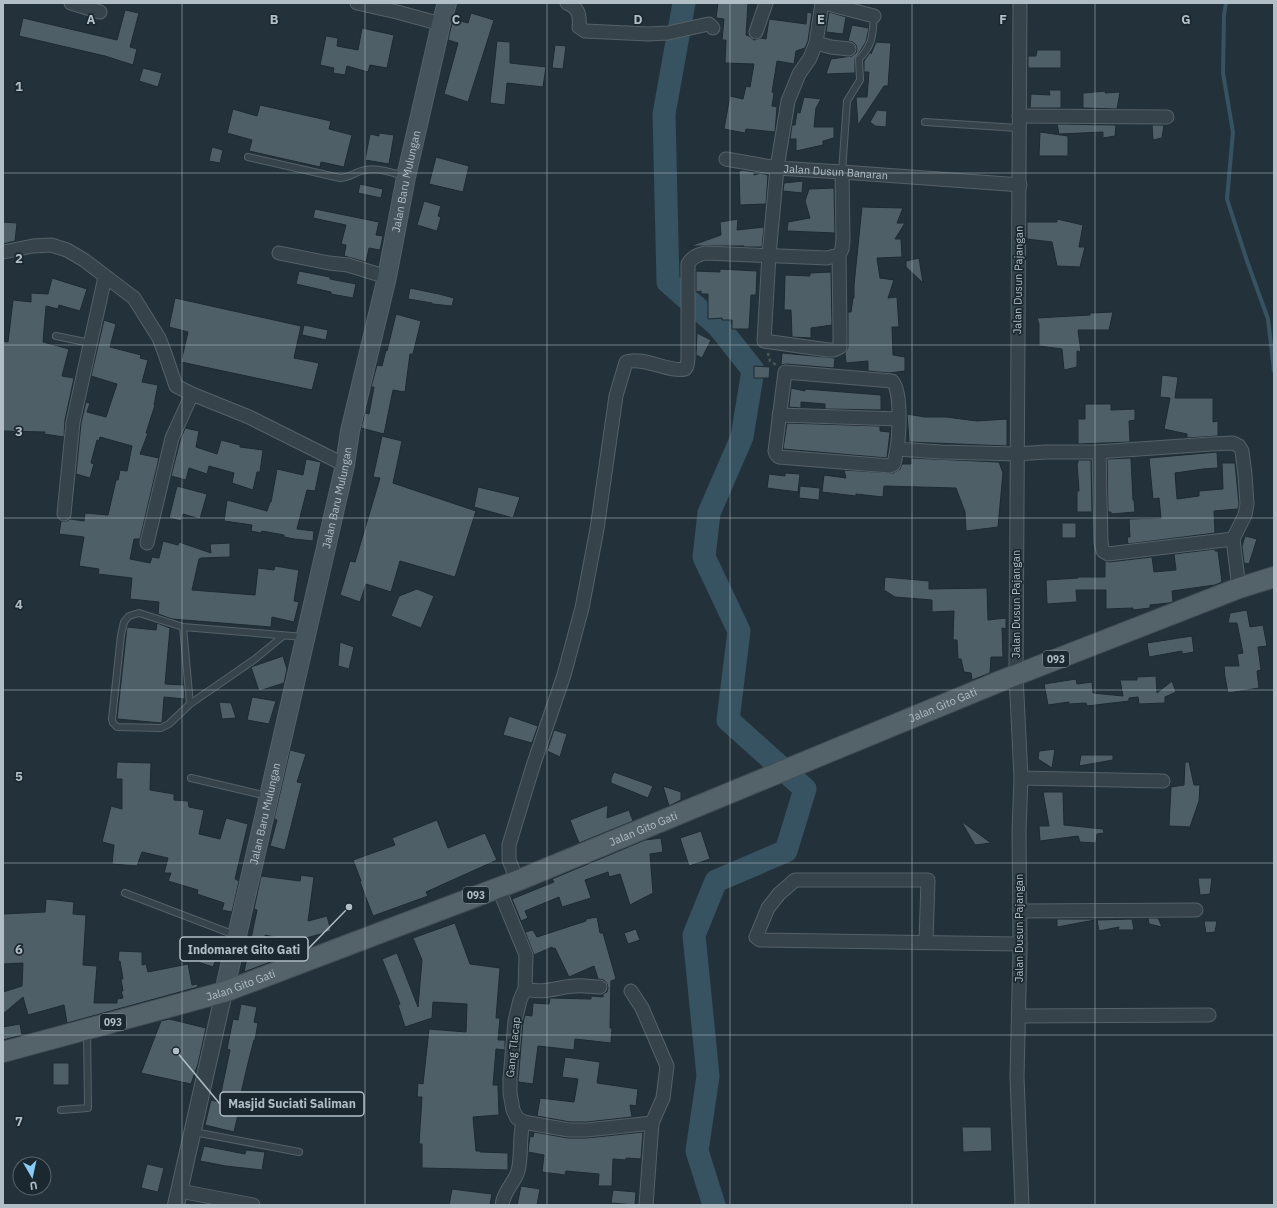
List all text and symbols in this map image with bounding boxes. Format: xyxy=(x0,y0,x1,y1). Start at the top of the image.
text: A xyxy=(87,11,96,28)
text: B xyxy=(270,11,279,28)
text: C xyxy=(452,11,461,28)
text: D xyxy=(633,11,643,28)
text: E xyxy=(817,11,825,28)
text: F xyxy=(999,11,1007,28)
text: G xyxy=(1181,11,1191,28)
text: 1 xyxy=(15,78,23,95)
street label: Jalan Baru Mulungan xyxy=(389,129,423,233)
street label: Jalan Dusun Banaran xyxy=(783,161,889,182)
street label: Jalan Dusun Pajangan xyxy=(1010,226,1026,334)
text: 2 xyxy=(15,250,23,267)
text: 3 xyxy=(15,423,23,440)
street label: Jalan Baru Mulungan xyxy=(319,446,355,550)
street label: Jalan Dusun Pajangan xyxy=(1009,550,1023,658)
text: 4 xyxy=(15,596,23,613)
road number: 093 xyxy=(1043,651,1069,667)
street label: Jalan Gito Gati xyxy=(907,685,979,725)
street label: Jalan Baru Mulungan xyxy=(247,761,283,866)
text: 5 xyxy=(15,768,23,785)
street label: Jalan Gito Gati xyxy=(607,808,679,849)
street label: Jalan Dusun Pajangan xyxy=(1012,874,1026,982)
road number: 093 xyxy=(463,887,489,903)
callout: Indomaret Gito Gati xyxy=(180,937,308,961)
text: 6 xyxy=(15,941,23,958)
text: Indomaret Gito Gati xyxy=(188,942,300,957)
street label: Jalan Gito Gati xyxy=(205,966,277,1004)
road number: 093 xyxy=(100,1014,126,1030)
street label: Gang Tlacap xyxy=(503,1016,523,1078)
callout: Masjid Suciati Saliman xyxy=(220,1092,364,1116)
text: Masjid Suciati Saliman xyxy=(228,1096,356,1111)
text: 7 xyxy=(15,1113,23,1130)
north arrow xyxy=(12,1156,52,1196)
text: U xyxy=(29,1178,38,1193)

